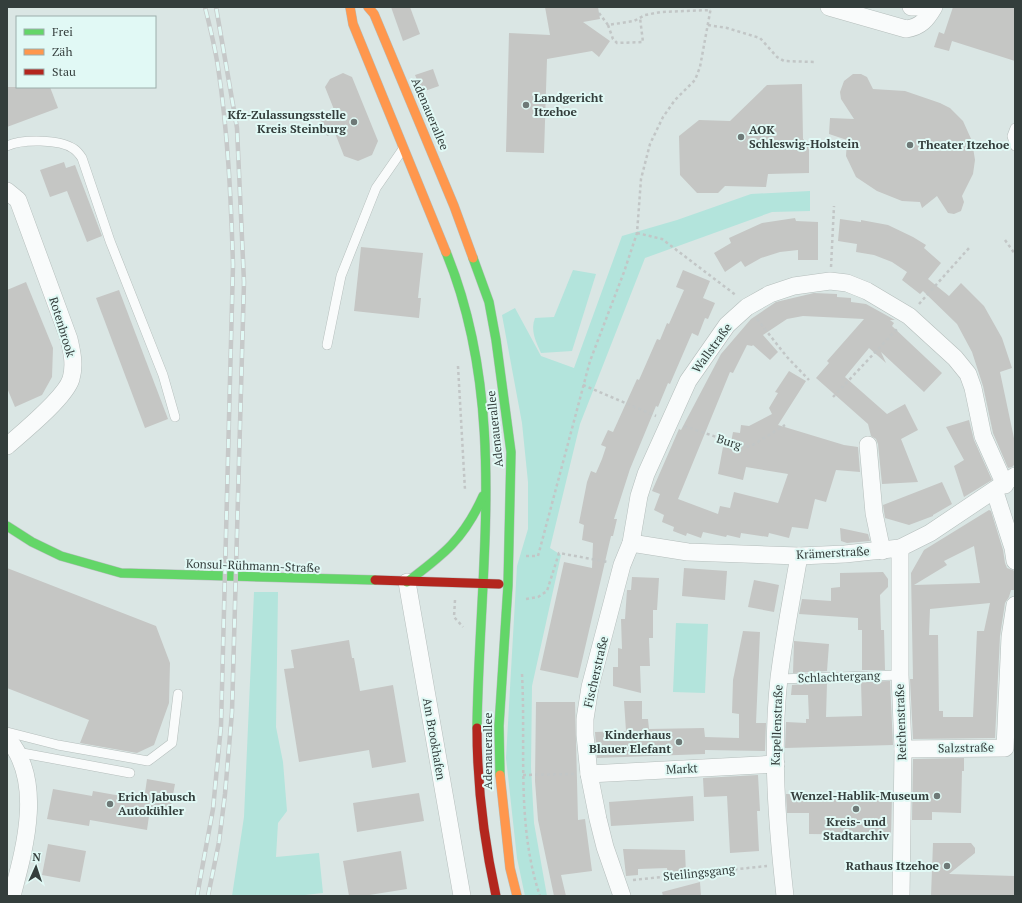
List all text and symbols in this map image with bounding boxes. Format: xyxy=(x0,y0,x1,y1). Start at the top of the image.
legend xyxy=(16,16,156,88)
text: Frei xyxy=(52,24,73,39)
text: Zäh xyxy=(52,44,72,59)
text: Stau xyxy=(52,64,76,79)
street label: Adenauerallee xyxy=(409,75,452,152)
place label: Landgericht Itzehoe xyxy=(534,90,603,119)
marker: Landgericht Itzehoe xyxy=(521,100,531,110)
place label: Kfz-Zulassungsstelle Kreis Steinburg xyxy=(228,107,347,136)
marker: Kfz-Zulassungsstelle Kreis Steinburg xyxy=(349,117,359,127)
place label: AOK Schleswig-Holstein xyxy=(749,122,859,151)
marker: AOK Schleswig-Holstein xyxy=(736,132,746,142)
place label: Theater Itzehoe xyxy=(918,137,1010,152)
marker: Theater Itzehoe xyxy=(905,140,915,150)
street label: Rotenbrook xyxy=(46,295,79,360)
street label: Wallstraße xyxy=(689,320,735,375)
street label: Adenauerallee xyxy=(483,390,506,468)
street label: Burg xyxy=(715,430,744,453)
street label: Krämerstraße xyxy=(796,543,870,562)
street label: Konsul-Rühmann-Straße xyxy=(186,556,320,575)
street label: Fischerstraße xyxy=(580,635,611,709)
street label: Schlachtergang xyxy=(798,668,881,685)
street label: Reichenstraße xyxy=(892,683,909,761)
street label: Kapellenstraße xyxy=(768,684,785,766)
street label: Am Brookhafen xyxy=(420,697,449,781)
street label: Adenauerallee xyxy=(480,713,495,789)
place label: Kinderhaus Blauer Elefant xyxy=(589,727,672,756)
marker: Kinderhaus Blauer Elefant xyxy=(674,737,684,747)
street label: Salzstraße xyxy=(938,740,994,755)
street label: Markt xyxy=(666,760,699,777)
place label: Wenzel-Hablik-Museum xyxy=(790,788,929,803)
place label: Erich Jabusch Autokühler xyxy=(118,789,196,818)
marker: Wenzel-Hablik-Museum xyxy=(932,791,942,801)
marker: Erich Jabusch Autokühler xyxy=(105,799,115,809)
marker: Kreis- und Stadtarchiv xyxy=(851,804,861,814)
place label: Kreis- und Stadtarchiv xyxy=(823,814,889,843)
north arrow xyxy=(16,847,56,887)
text: N xyxy=(32,850,42,864)
place label: Rathaus Itzehoe xyxy=(846,858,940,873)
street label: Steilingsgang xyxy=(662,861,736,884)
marker: Rathaus Itzehoe xyxy=(942,861,952,871)

